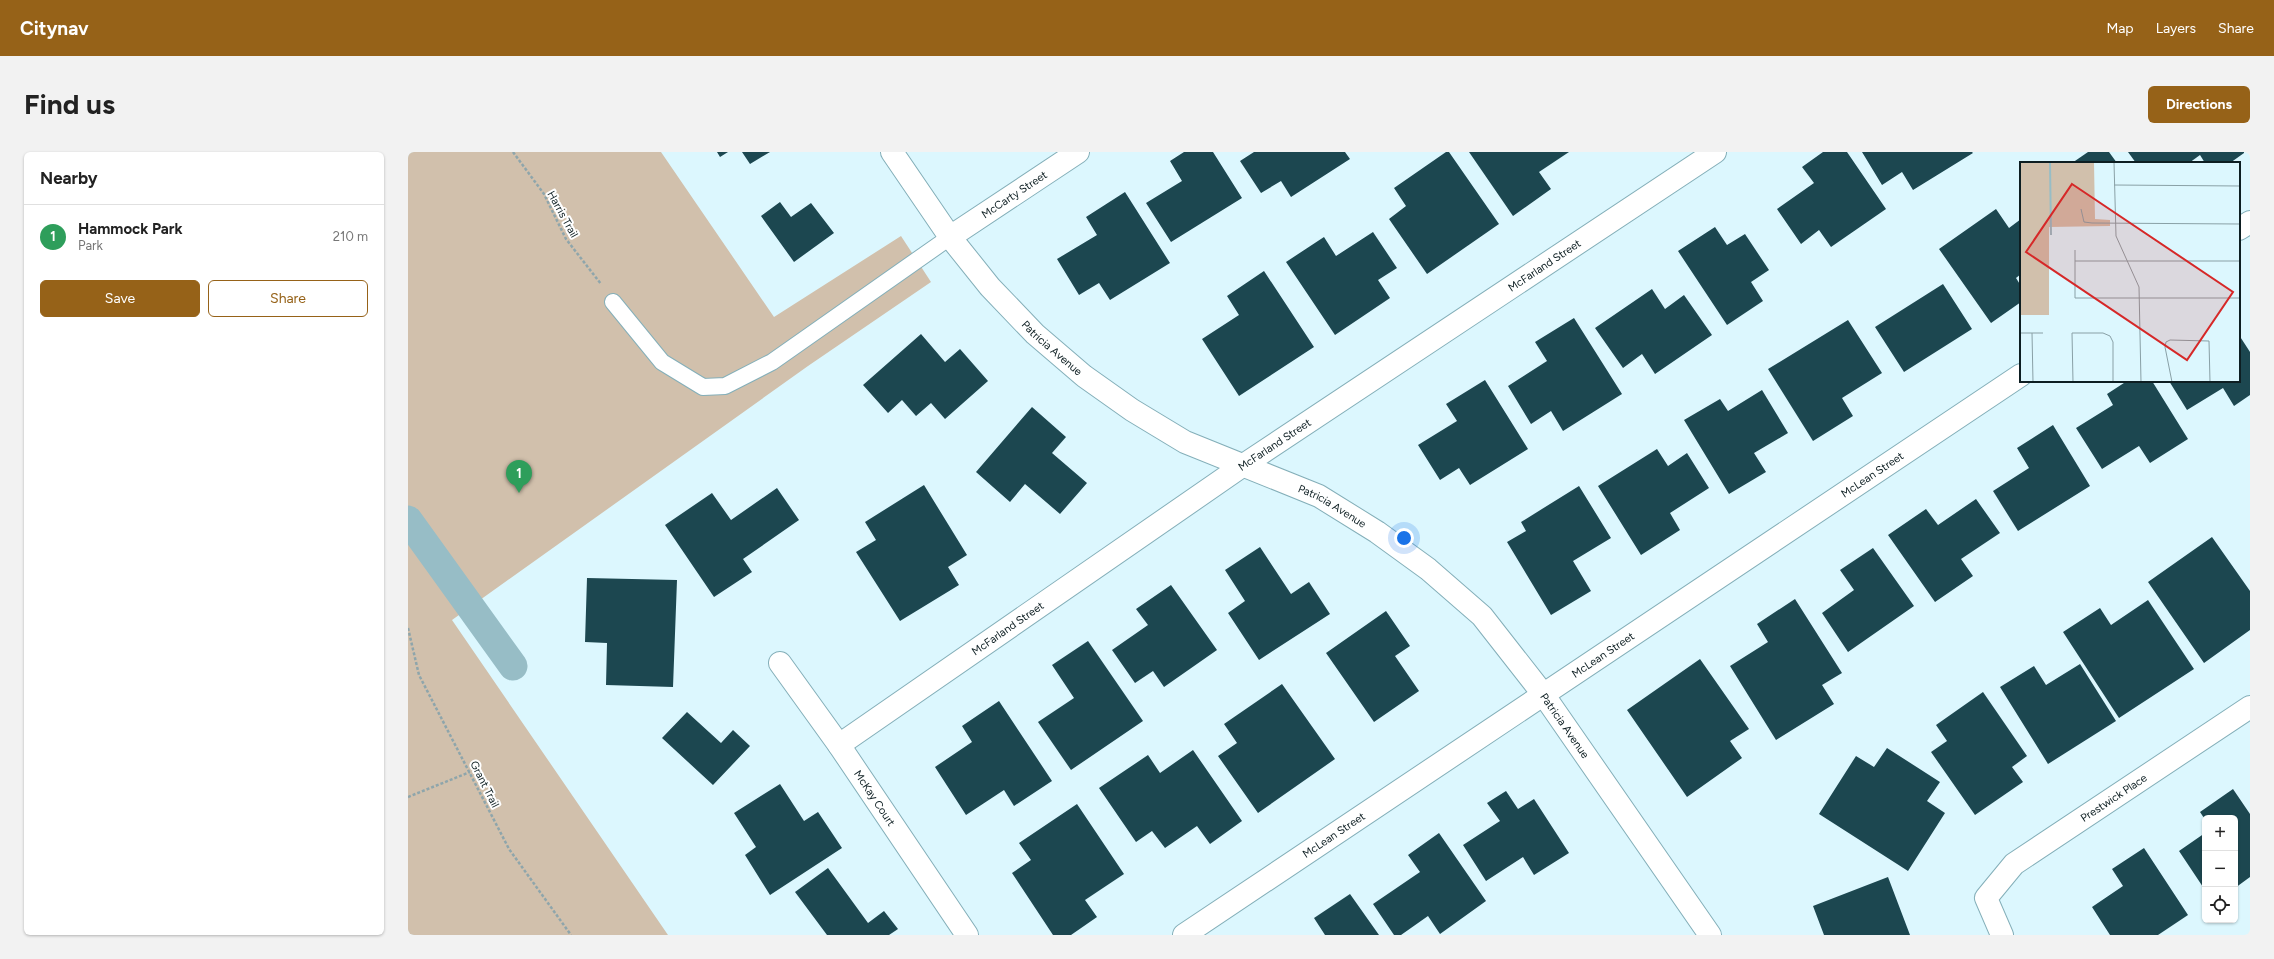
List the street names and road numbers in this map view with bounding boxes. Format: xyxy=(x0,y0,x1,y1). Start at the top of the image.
street label: McCarty Street xyxy=(979,168,1050,221)
street label: Harris Trail xyxy=(544,189,581,240)
street label: McFarland Street xyxy=(1506,237,1583,295)
street label: Patricia Avenue xyxy=(1019,318,1085,379)
street label: McFarland Street xyxy=(1236,416,1314,474)
street label: McLean Street xyxy=(1839,449,1906,501)
street label: Patricia Avenue xyxy=(1296,482,1368,531)
street label: McFarland Street xyxy=(969,599,1046,658)
street label: McLean Street xyxy=(1569,630,1637,681)
street label: Patricia Avenue xyxy=(1537,691,1592,761)
street label: Grant Trail xyxy=(467,759,502,810)
street label: McKay Court xyxy=(851,768,898,829)
street label: Prestwick Place xyxy=(2078,771,2150,825)
street label: McLean Street xyxy=(1300,810,1368,861)

